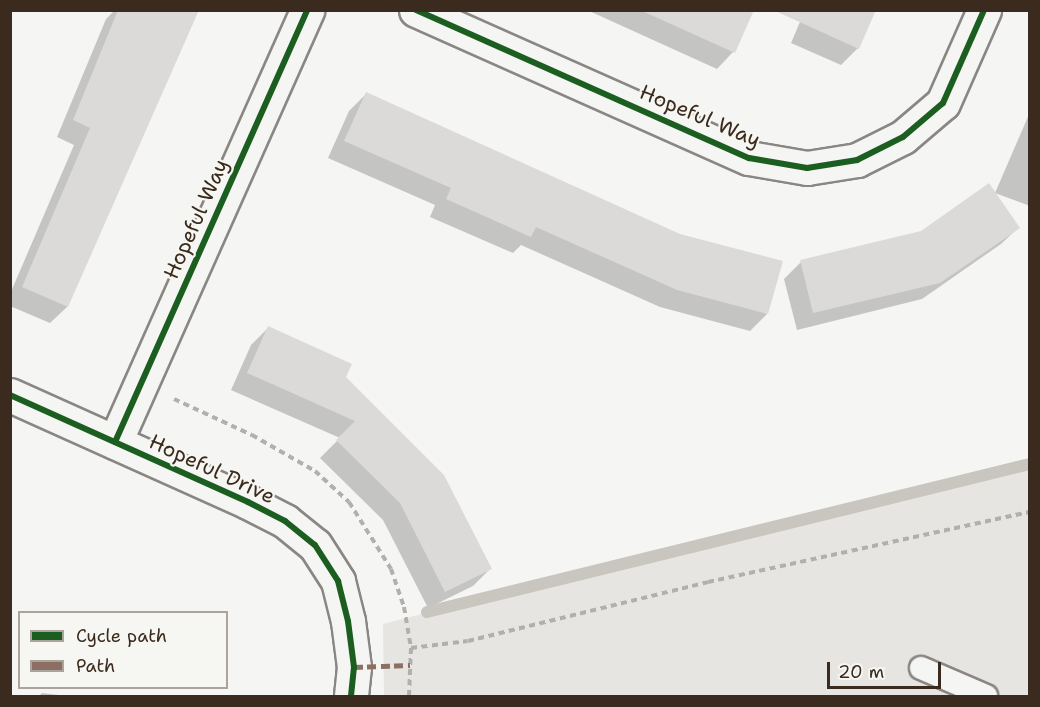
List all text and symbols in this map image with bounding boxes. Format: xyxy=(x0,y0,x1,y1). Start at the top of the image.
street label: Hopeful Way xyxy=(636,79,764,153)
street label: Hopeful Way xyxy=(158,155,234,283)
street label: Hopeful Drive xyxy=(145,429,279,509)
legend xyxy=(18,611,228,689)
text: Cycle path xyxy=(76,624,167,648)
scale bar xyxy=(830,650,944,688)
text: Path xyxy=(76,654,115,678)
text: 20 m xyxy=(838,660,884,684)

